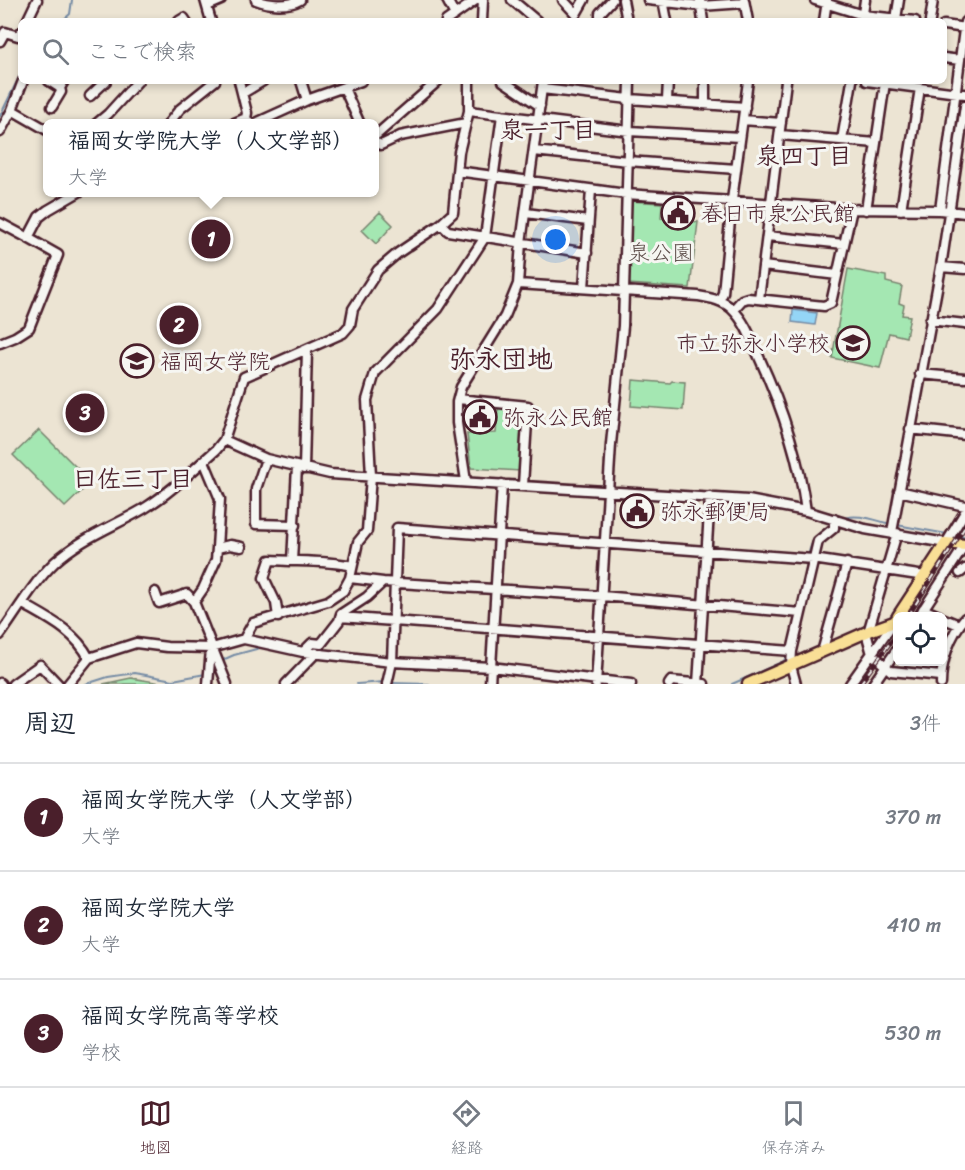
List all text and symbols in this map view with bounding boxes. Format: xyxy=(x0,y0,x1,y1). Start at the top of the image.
search box xyxy=(18,18,947,84)
text: ここで検索 xyxy=(87,32,197,71)
icon: search xyxy=(39,35,72,68)
district label: 泉一丁目 xyxy=(500,109,596,151)
popup xyxy=(43,119,379,197)
text: 福岡女学院大学（人文学部） xyxy=(68,121,354,160)
district label: 泉四丁目 xyxy=(756,135,852,177)
text: 大学 xyxy=(68,160,108,195)
place label: 春日市泉公民館 xyxy=(701,194,855,233)
public building icon: 春日市泉公民館 xyxy=(660,195,696,231)
pin: 1 xyxy=(192,216,230,262)
your location xyxy=(541,225,570,254)
park label: 泉公園 xyxy=(628,233,694,272)
pin: 2 xyxy=(160,302,198,348)
place label: 市立弥永小学校 xyxy=(676,324,830,363)
school or university icon: 市立弥永小学校 xyxy=(835,325,871,361)
district label: 弥永団地 xyxy=(449,336,553,382)
place label: 福岡女学院 xyxy=(160,342,270,381)
school or university icon: 福岡女学院 xyxy=(119,343,155,379)
pin: 3 xyxy=(66,390,104,436)
place label: 弥永公民館 xyxy=(503,398,613,437)
public building icon: 弥永公民館 xyxy=(462,399,498,435)
district label: 曰佐三丁目 xyxy=(73,458,193,500)
place label: 弥永郵便局 xyxy=(660,492,770,531)
public building icon: 弥永郵便局 xyxy=(619,493,655,529)
map controls xyxy=(893,612,947,666)
button: locate xyxy=(893,612,947,666)
text: 周辺 xyxy=(24,700,76,746)
text: 3件 xyxy=(910,706,941,741)
text: 福岡女学院大学（人文学部） xyxy=(81,780,367,819)
text: 1 xyxy=(39,800,48,835)
text: 370 m xyxy=(885,800,941,835)
text: 大学 xyxy=(81,819,121,854)
text: 福岡女学院大学 xyxy=(81,888,235,927)
text: 2 xyxy=(38,908,49,943)
text: 410 m xyxy=(887,908,941,943)
text: 大学 xyxy=(81,927,121,962)
text: 福岡女学院高等学校 xyxy=(81,996,279,1035)
text: 3 xyxy=(38,1016,49,1051)
text: 530 m xyxy=(885,1016,941,1051)
text: 学校 xyxy=(81,1035,121,1070)
tab: 地図 xyxy=(139,1097,172,1162)
tab: 経路 xyxy=(450,1097,483,1162)
tab: 保存済み xyxy=(762,1097,826,1162)

